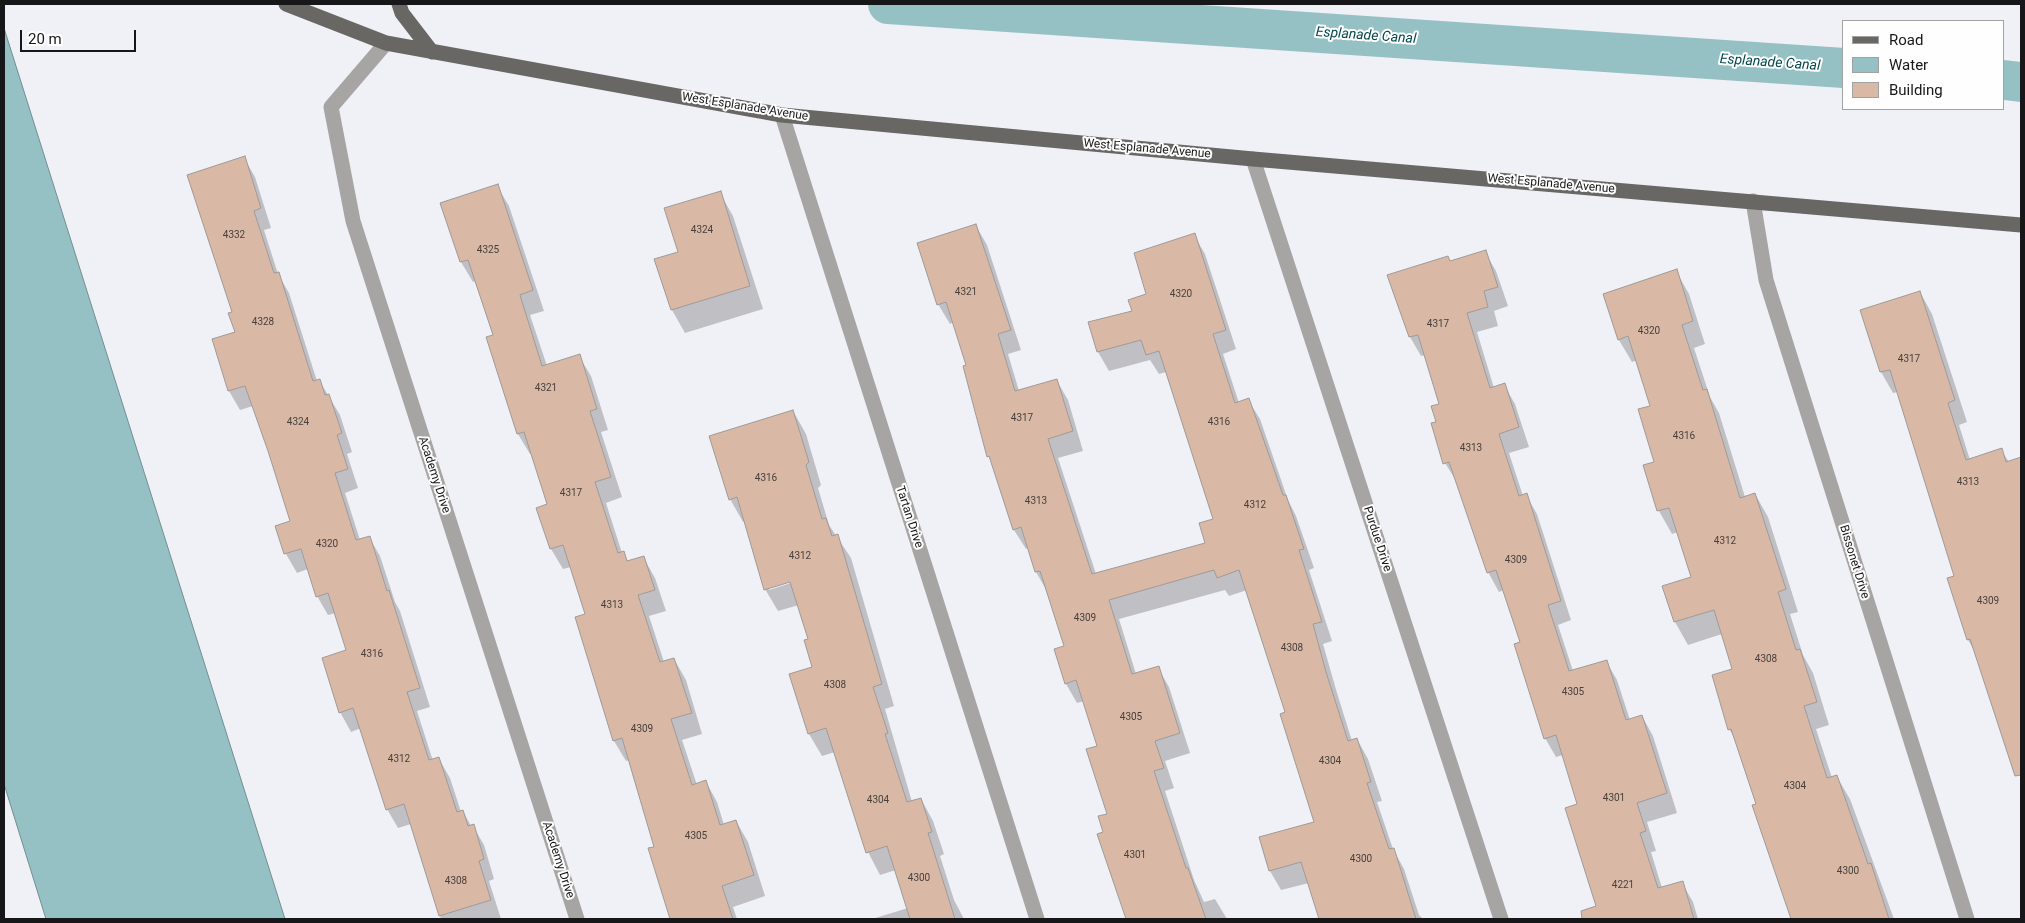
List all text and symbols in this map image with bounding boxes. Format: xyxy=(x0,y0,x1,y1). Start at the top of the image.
scale bar xyxy=(22,20,139,52)
legend xyxy=(1842,20,2005,110)
water label: Esplanade Canal xyxy=(1315,24,1417,48)
text: 20 m xyxy=(28,30,62,48)
text: Road xyxy=(1889,31,1923,49)
water label: Esplanade Canal xyxy=(1719,51,1821,75)
text: Water xyxy=(1889,56,1928,74)
text: Building xyxy=(1889,81,1943,99)
street label: West Esplanade Avenue xyxy=(681,90,809,124)
street label: West Esplanade Avenue xyxy=(1083,136,1211,162)
street label: West Esplanade Avenue xyxy=(1487,171,1615,197)
house number: 4324 xyxy=(691,224,713,236)
house number: 4332 xyxy=(223,229,245,241)
house number: 4325 xyxy=(477,244,499,256)
house number: 4321 xyxy=(955,286,977,298)
house number: 4320 xyxy=(1170,288,1192,300)
house number: 4328 xyxy=(252,316,274,328)
house number: 4317 xyxy=(1427,318,1449,330)
house number: 4320 xyxy=(1638,325,1660,337)
house number: 4317 xyxy=(1898,353,1920,365)
house number: 4321 xyxy=(535,382,557,394)
house number: 4317 xyxy=(1011,412,1033,424)
house number: 4324 xyxy=(287,416,309,428)
house number: 4316 xyxy=(1208,416,1230,428)
house number: 4316 xyxy=(1673,430,1695,442)
street label: Academy Drive xyxy=(415,435,453,515)
house number: 4313 xyxy=(1460,442,1482,454)
house number: 4316 xyxy=(755,472,777,484)
house number: 4313 xyxy=(1957,476,1979,488)
street label: Tartan Drive xyxy=(892,484,926,550)
house number: 4317 xyxy=(560,487,582,499)
house number: 4313 xyxy=(1025,495,1047,507)
house number: 4312 xyxy=(1244,499,1266,511)
street label: Purdue Drive xyxy=(1360,505,1394,573)
street label: Bissonet Drive xyxy=(1836,523,1872,601)
house number: 4312 xyxy=(1714,535,1736,547)
house number: 4320 xyxy=(316,538,338,550)
house number: 4312 xyxy=(789,550,811,562)
house number: 4309 xyxy=(1505,554,1527,566)
house number: 4309 xyxy=(1977,595,1999,607)
house number: 4313 xyxy=(601,599,623,611)
house number: 4309 xyxy=(1074,612,1096,624)
house number: 4308 xyxy=(1281,642,1303,654)
house number: 4316 xyxy=(361,648,383,660)
house number: 4308 xyxy=(1755,653,1777,665)
house number: 4308 xyxy=(824,679,846,691)
house number: 4305 xyxy=(1562,686,1584,698)
house number: 4305 xyxy=(1120,711,1142,723)
house number: 4309 xyxy=(631,723,653,735)
house number: 4312 xyxy=(388,753,410,765)
house number: 4304 xyxy=(1319,755,1341,767)
house number: 4304 xyxy=(1784,780,1806,792)
house number: 4301 xyxy=(1603,792,1625,804)
house number: 4304 xyxy=(867,794,889,806)
street label: Academy Drive xyxy=(539,820,577,900)
house number: 4305 xyxy=(685,830,707,842)
house number: 4301 xyxy=(1124,849,1146,861)
house number: 4300 xyxy=(1350,853,1372,865)
house number: 4300 xyxy=(1837,865,1859,877)
house number: 4300 xyxy=(908,872,930,884)
house number: 4308 xyxy=(445,875,467,887)
house number: 4221 xyxy=(1612,879,1634,891)

